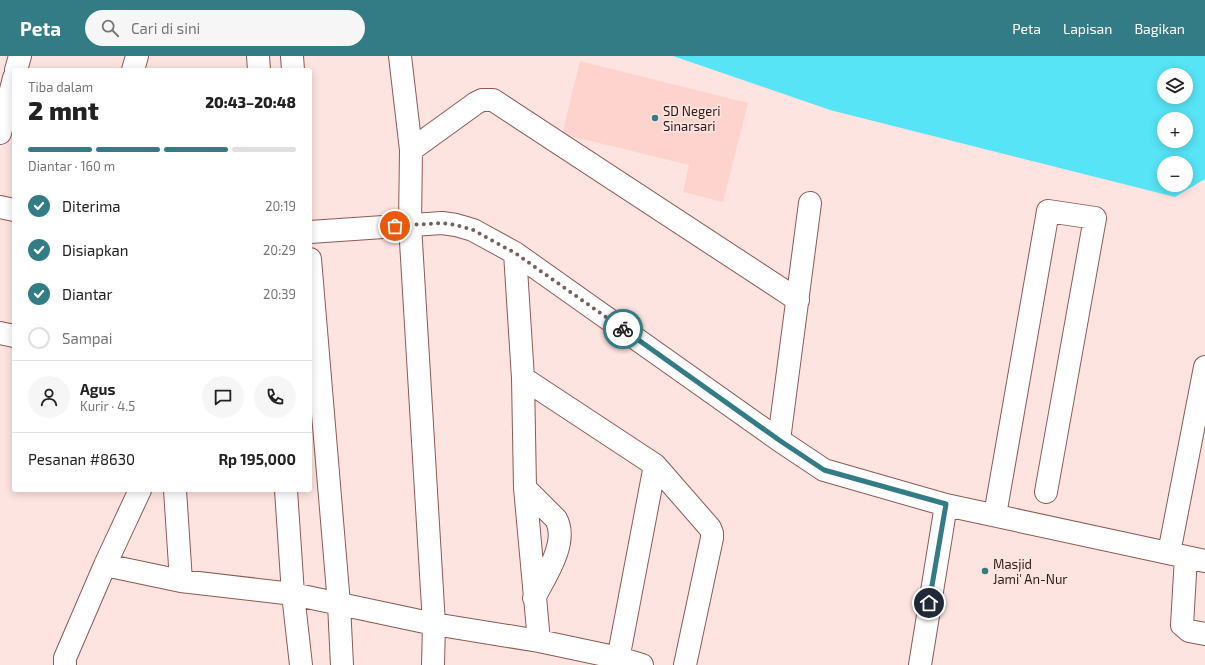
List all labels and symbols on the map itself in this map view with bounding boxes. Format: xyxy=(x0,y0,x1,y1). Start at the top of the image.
place label: SD Negeri Sinarsari xyxy=(663,103,721,134)
marker: SD Negeri Sinarsari xyxy=(650,113,660,123)
pin xyxy=(378,209,412,243)
courier xyxy=(603,309,643,349)
place label: Masjid Jami' An-Nur xyxy=(993,556,1068,587)
marker: Masjid Jami' An-Nur xyxy=(980,566,990,576)
pin xyxy=(912,586,946,620)

